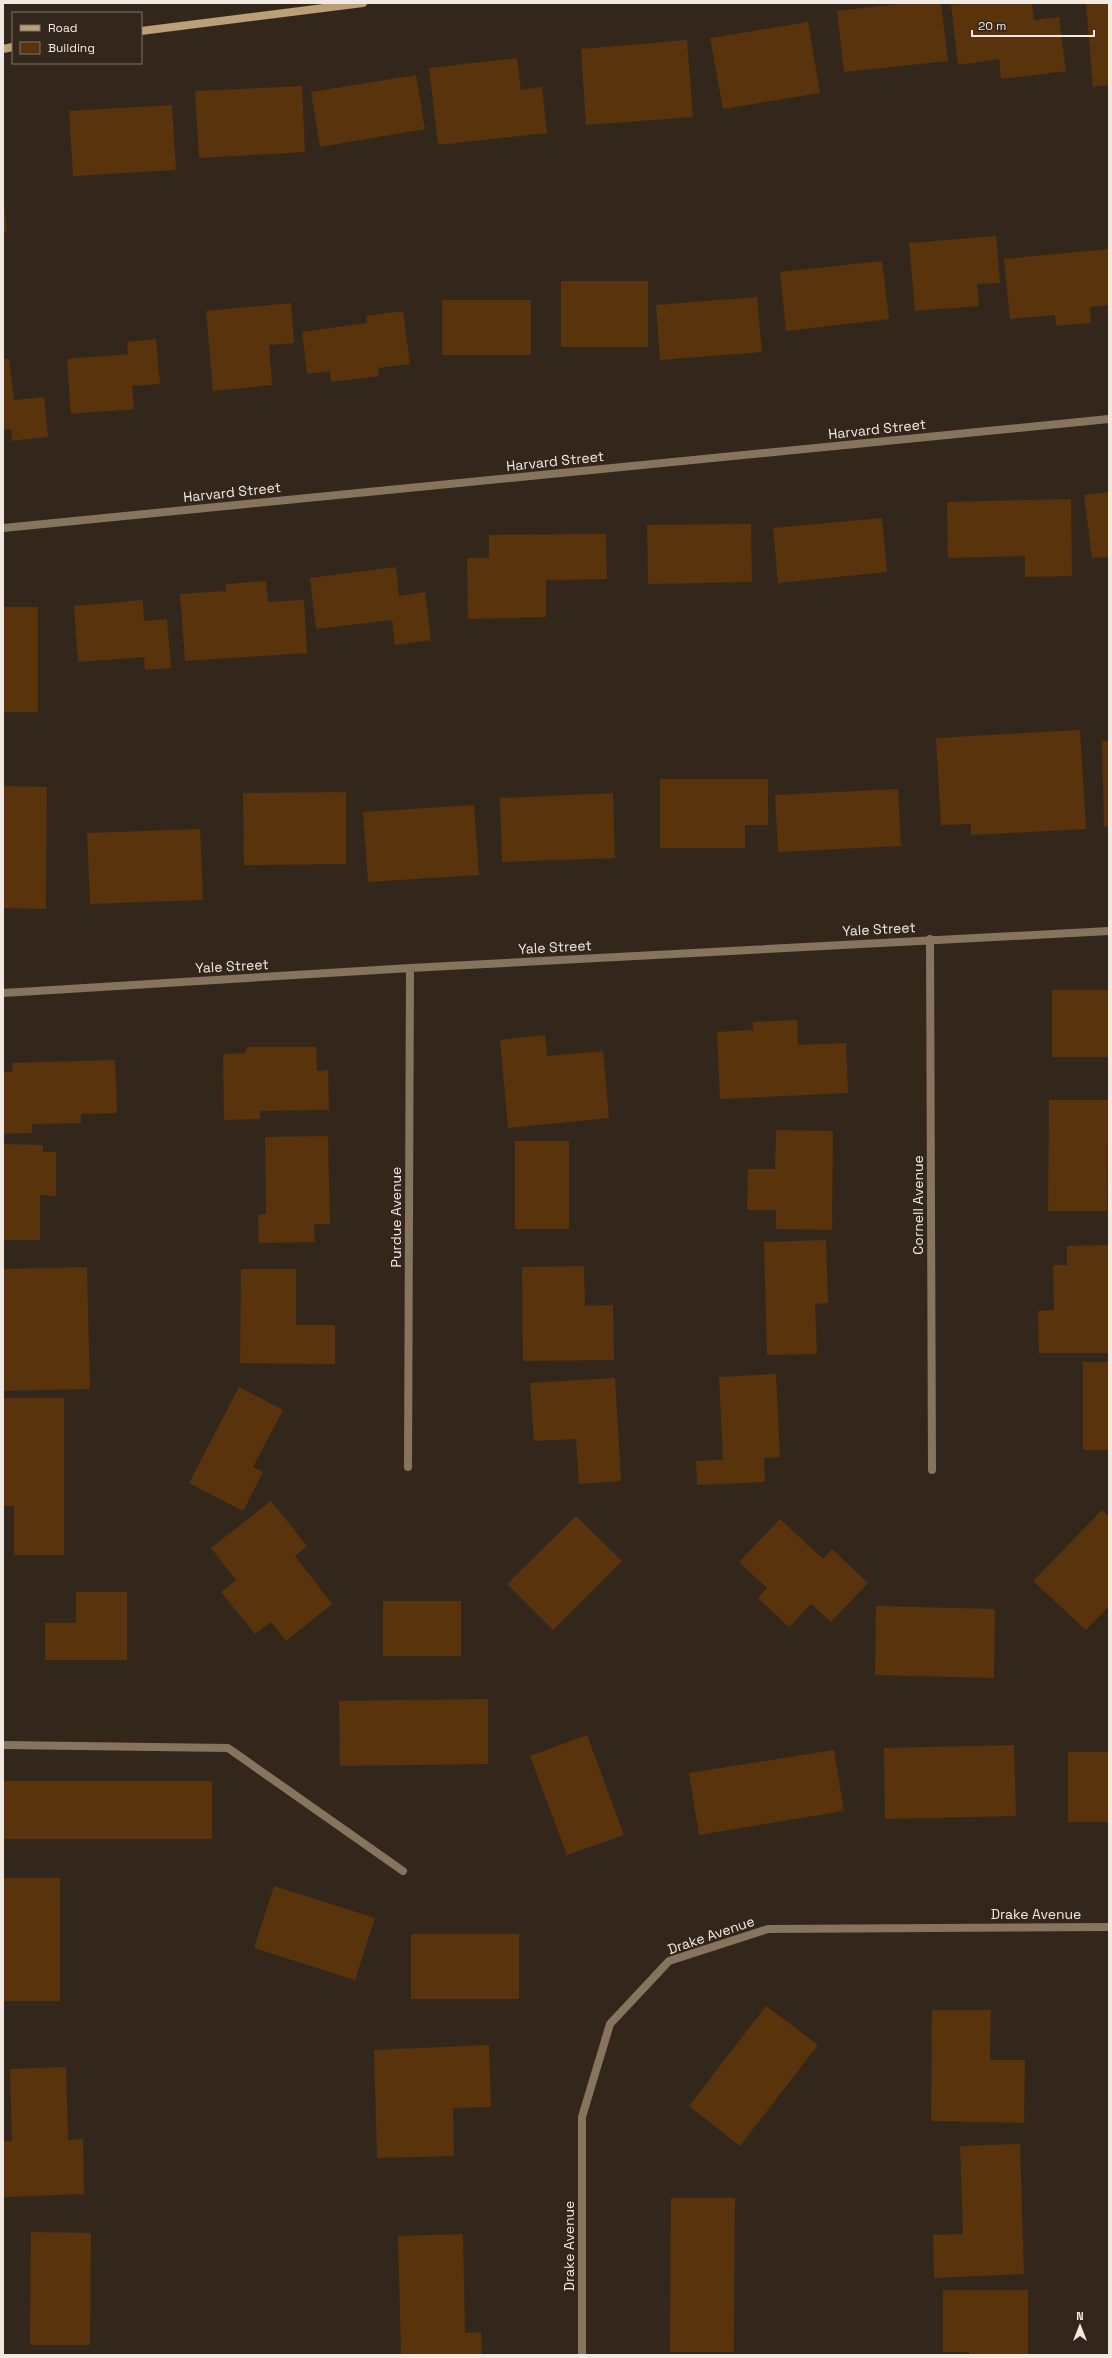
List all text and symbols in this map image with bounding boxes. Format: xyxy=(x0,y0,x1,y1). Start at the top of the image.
legend xyxy=(12,12,142,64)
scale bar xyxy=(972,12,1094,38)
text: 20 m xyxy=(978,18,1006,34)
text: Road xyxy=(48,20,77,36)
text: Building xyxy=(48,40,95,56)
street label: Harvard Street xyxy=(827,415,927,443)
street label: Harvard Street xyxy=(505,447,605,475)
street label: Harvard Street xyxy=(182,478,282,506)
street label: Yale Street xyxy=(842,918,916,940)
street label: Yale Street xyxy=(518,936,592,958)
street label: Yale Street xyxy=(195,955,269,977)
street label: Cornell Avenue xyxy=(909,1155,927,1255)
street label: Purdue Avenue xyxy=(387,1167,405,1267)
street label: Drake Avenue xyxy=(991,1905,1081,1923)
street label: Drake Avenue xyxy=(665,1912,757,1958)
street label: Drake Avenue xyxy=(560,2201,578,2291)
north arrow xyxy=(1060,2306,1100,2346)
text: N xyxy=(1076,2309,1084,2323)

